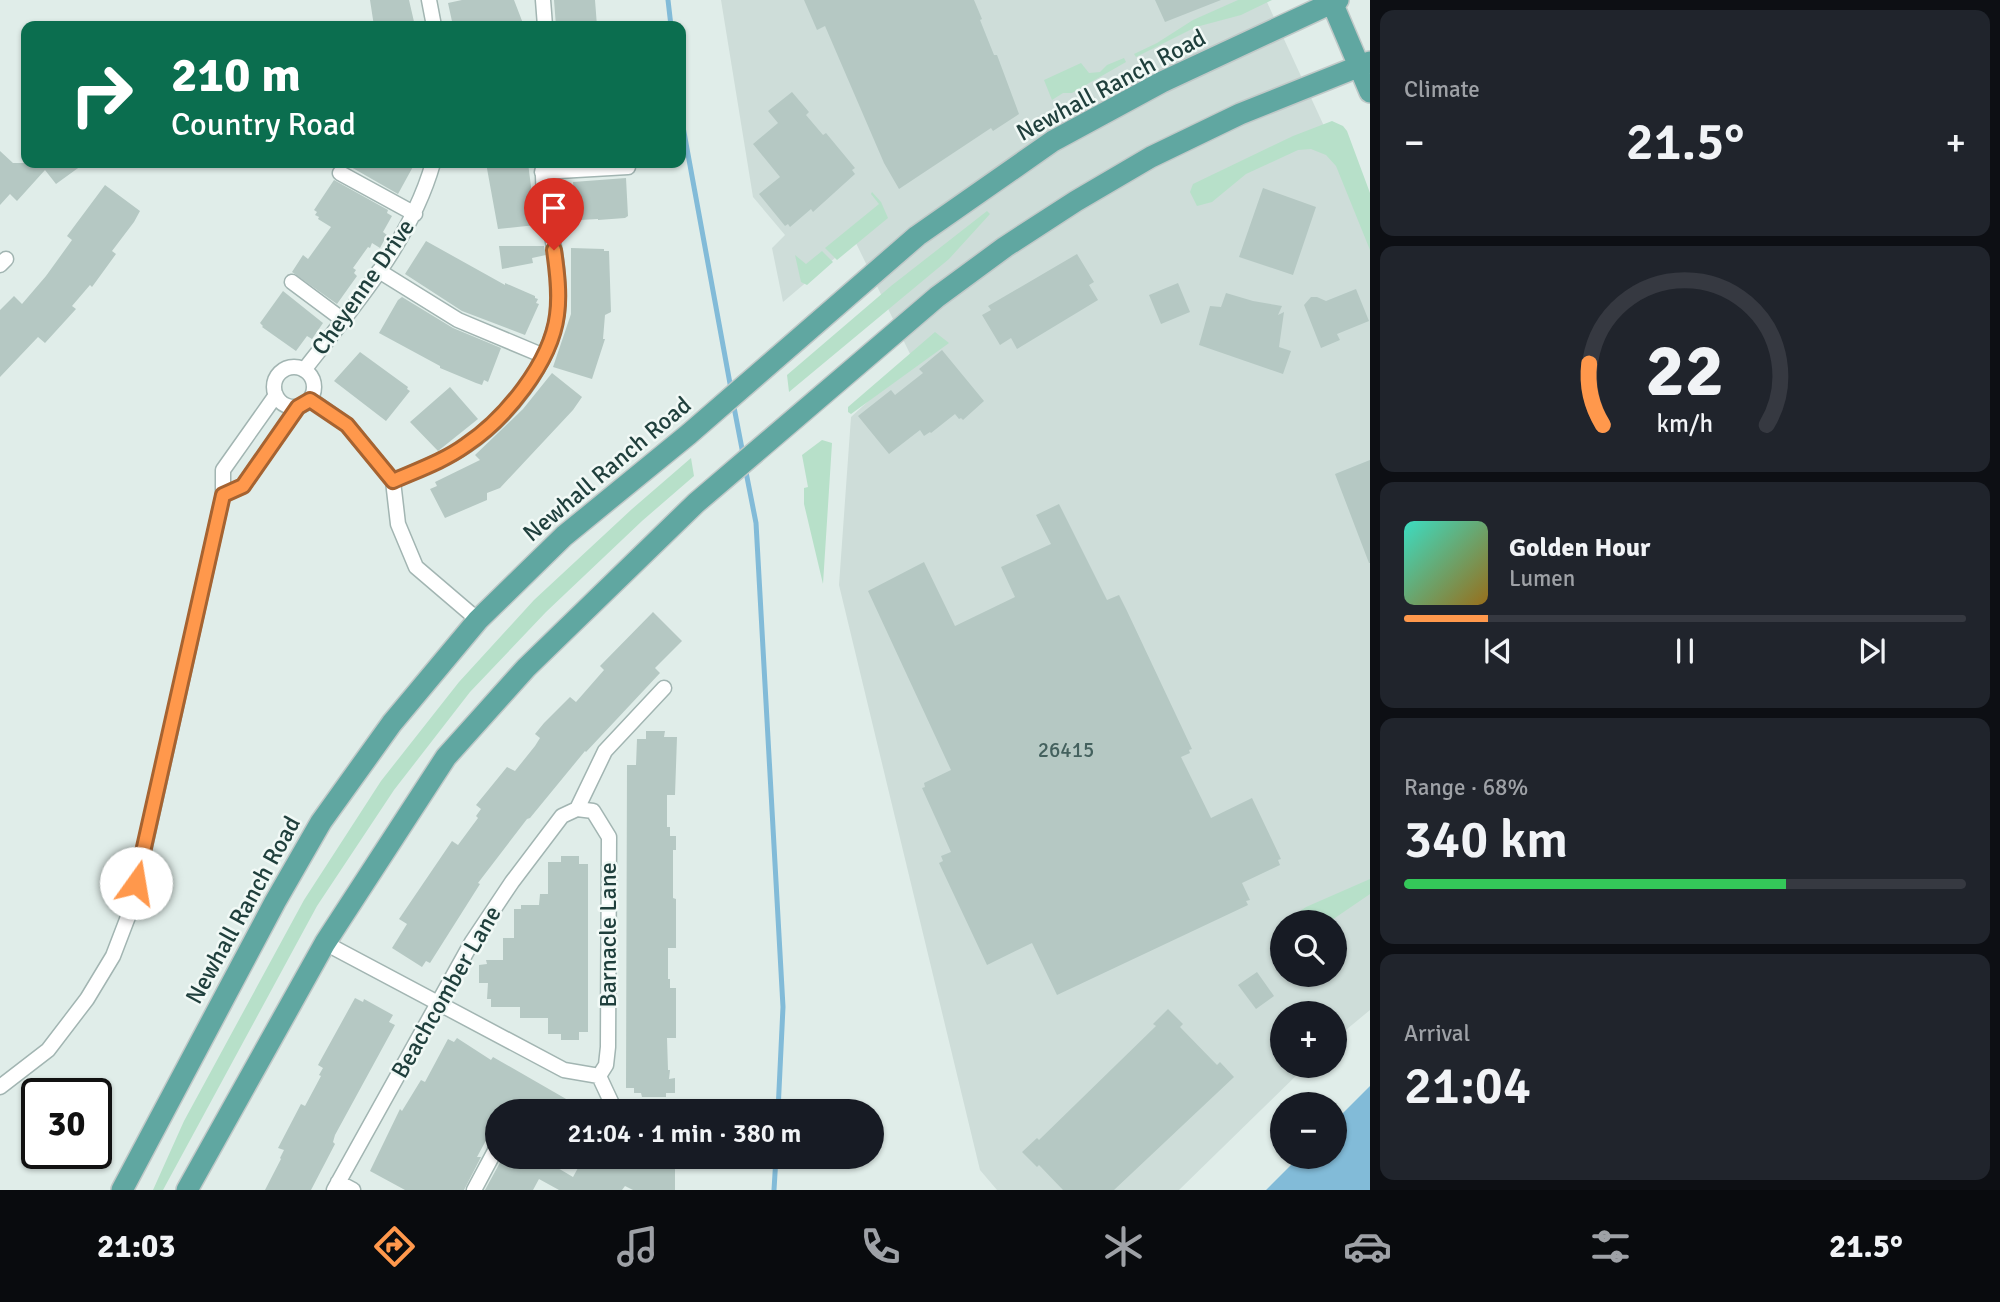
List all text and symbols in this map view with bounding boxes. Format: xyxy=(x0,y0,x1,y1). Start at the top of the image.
street label: Newhall Ranch Road xyxy=(1011,22,1211,148)
text: 210 m xyxy=(171,45,301,105)
icon: right xyxy=(56,49,147,140)
text: Climate xyxy=(1404,75,1480,104)
text: Country Road xyxy=(171,105,356,144)
text: 21.5° xyxy=(1626,110,1744,174)
text: − xyxy=(1404,119,1425,166)
text: + xyxy=(1945,119,1966,166)
pin xyxy=(524,178,584,250)
icon: arrive xyxy=(535,189,573,227)
street label: Cheyenne Drive xyxy=(305,213,421,361)
text: 22 xyxy=(1646,327,1724,416)
street label: Newhall Ranch Road xyxy=(517,390,697,548)
text: km/h xyxy=(1657,408,1713,439)
text: Golden Hour xyxy=(1509,532,1650,564)
text: Lumen xyxy=(1509,564,1575,593)
icon: previous xyxy=(1479,632,1517,670)
icon: pause xyxy=(1666,632,1704,670)
icon: next xyxy=(1853,632,1891,670)
house number: 26415 xyxy=(1038,737,1094,763)
text: Range · 68% xyxy=(1404,773,1528,802)
text: 340 km xyxy=(1404,808,1568,872)
street label: Newhall Ranch Road xyxy=(179,811,307,1009)
position arrow xyxy=(99,846,173,920)
street label: Barnacle Lane xyxy=(593,862,623,1008)
street label: Beachcomber Lane xyxy=(384,900,508,1084)
map controls xyxy=(1270,910,1347,1169)
button: search xyxy=(1270,910,1347,987)
button: + xyxy=(1270,1001,1347,1078)
text: Arrival xyxy=(1404,1019,1470,1048)
text: 21:04 xyxy=(1404,1054,1531,1118)
speed limit sign: 30 xyxy=(21,1078,112,1169)
button: − xyxy=(1270,1092,1347,1169)
text: 21:04 · 1 min · 380 m xyxy=(568,1118,801,1150)
icon: directions xyxy=(370,1222,419,1271)
icon: music xyxy=(613,1222,662,1271)
icon: phone xyxy=(856,1222,905,1271)
icon: climate xyxy=(1099,1222,1148,1271)
icon: car xyxy=(1343,1222,1392,1271)
icon: filters xyxy=(1586,1222,1635,1271)
text: 21:03 xyxy=(97,1227,176,1266)
text: 21.5° xyxy=(1829,1227,1903,1266)

